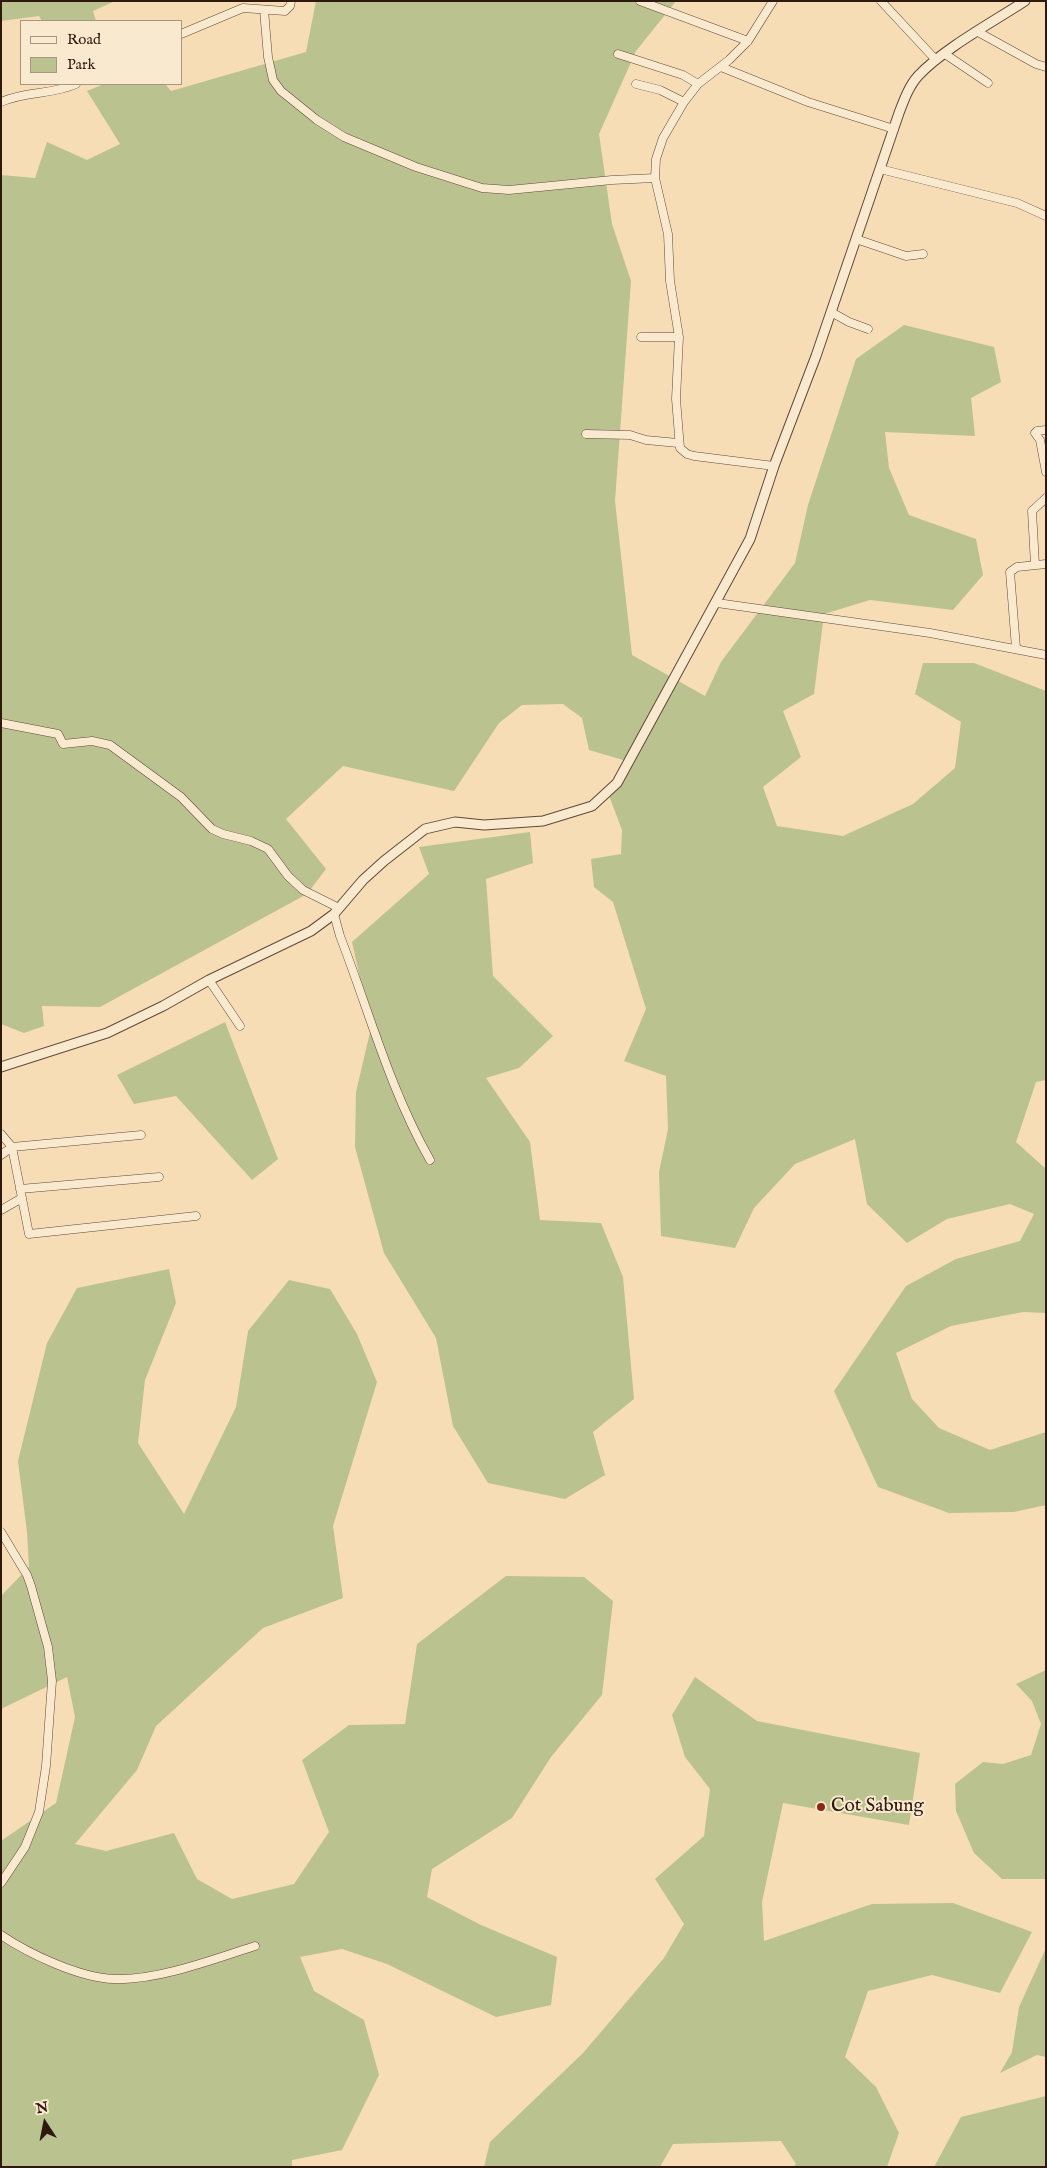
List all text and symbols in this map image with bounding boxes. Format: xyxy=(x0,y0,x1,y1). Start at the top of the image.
legend xyxy=(20,20,182,85)
text: Road xyxy=(67,30,101,49)
text: Park xyxy=(67,55,96,74)
place label: Cot Sabung xyxy=(831,1796,924,1818)
marker: Cot Sabung xyxy=(815,1801,827,1813)
north arrow xyxy=(20,2098,70,2148)
text: N xyxy=(34,2098,50,2118)

